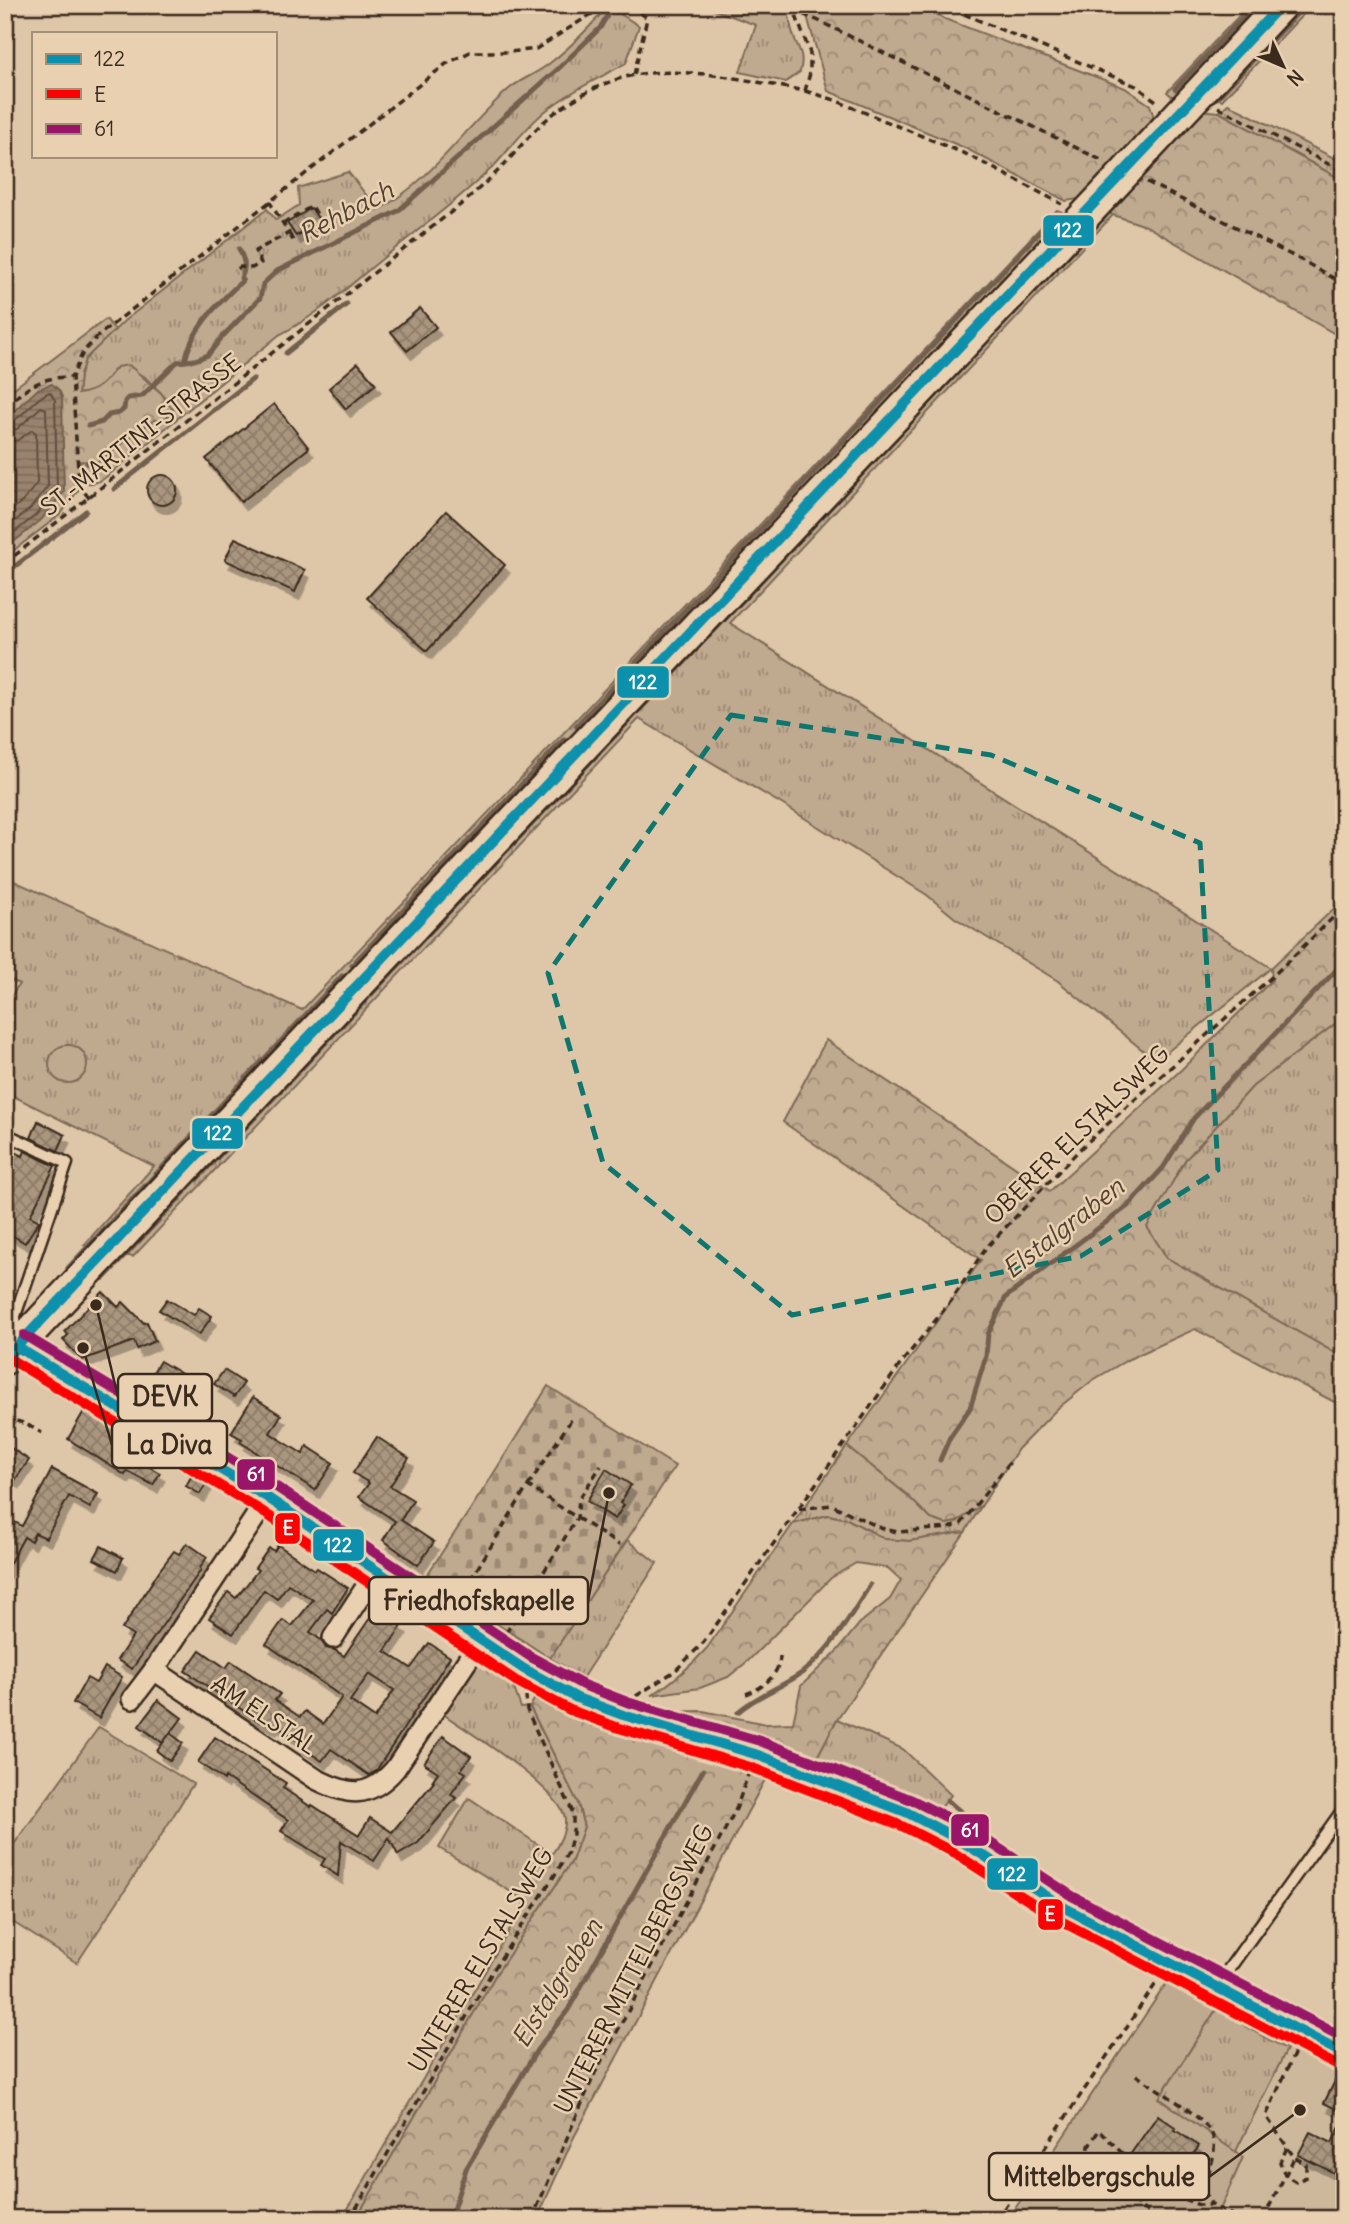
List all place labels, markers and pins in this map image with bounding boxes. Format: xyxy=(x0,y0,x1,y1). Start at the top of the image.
callout: DEVK xyxy=(118,1374,212,1421)
callout: La Diva xyxy=(112,1421,227,1468)
callout: Friedhofskapelle xyxy=(369,1577,588,1624)
callout: Mittelbergschule xyxy=(989,2153,1209,2200)

